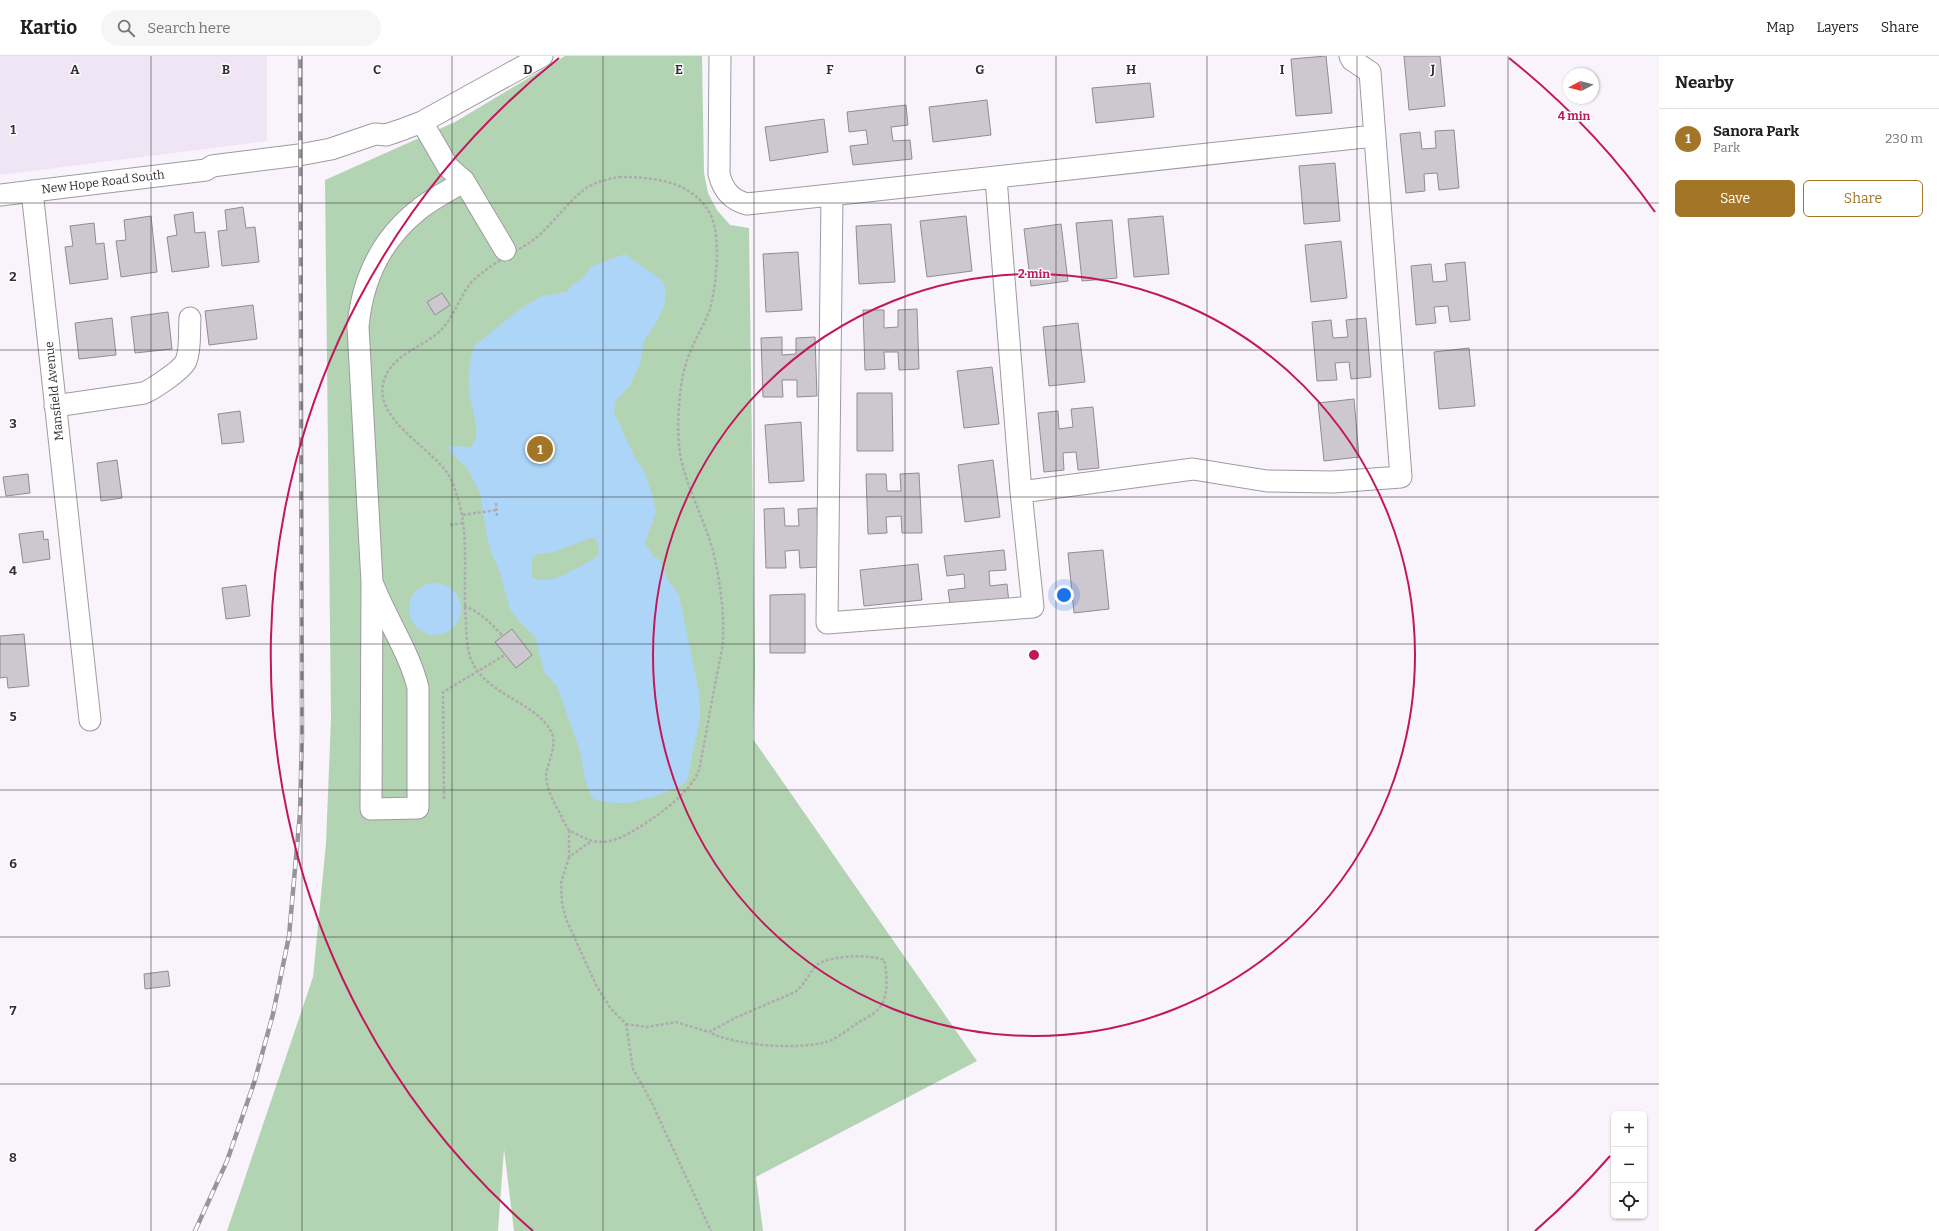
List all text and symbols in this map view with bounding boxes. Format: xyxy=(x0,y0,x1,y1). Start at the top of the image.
search box xyxy=(101,10,381,46)
text: Kartio xyxy=(20,16,77,39)
icon: search xyxy=(115,17,137,39)
text: Search here xyxy=(147,19,231,37)
text: Map xyxy=(1766,19,1794,36)
text: Layers xyxy=(1816,19,1859,36)
text: Share xyxy=(1881,19,1919,36)
text: A xyxy=(70,62,80,77)
text: B xyxy=(222,62,230,77)
text: C xyxy=(373,62,381,77)
text: D xyxy=(523,62,533,77)
text: E xyxy=(675,62,683,77)
text: F xyxy=(826,62,834,77)
text: G xyxy=(975,62,985,77)
text: H xyxy=(1126,62,1136,77)
text: I xyxy=(1280,62,1285,77)
text: J xyxy=(1430,62,1436,77)
north arrow xyxy=(1563,68,1599,104)
text: Nearby xyxy=(1675,72,1734,93)
text: 4 min xyxy=(1558,109,1590,123)
text: 1 xyxy=(10,122,16,137)
text: Sanora Park xyxy=(1713,122,1799,140)
text: 1 xyxy=(1685,131,1691,146)
text: 230 m xyxy=(1885,131,1923,146)
text: Park xyxy=(1713,140,1740,155)
street label: New Hope Road South xyxy=(41,167,166,196)
button: Save xyxy=(1675,180,1795,217)
button: Share xyxy=(1803,180,1923,217)
text: 2 min xyxy=(1018,267,1050,281)
text: 2 xyxy=(9,269,17,284)
street label: Mansfield Avenue xyxy=(42,341,66,441)
text: 3 xyxy=(9,416,17,431)
pin: 1 xyxy=(527,434,553,464)
text: 4 xyxy=(9,563,17,578)
your location xyxy=(1054,585,1074,605)
centre of rings xyxy=(1027,648,1041,662)
text: 5 xyxy=(9,709,17,724)
text: 6 xyxy=(9,856,17,871)
text: 7 xyxy=(10,1003,17,1018)
map controls xyxy=(1611,1111,1647,1219)
button: + xyxy=(1611,1111,1647,1147)
button: − xyxy=(1611,1147,1647,1183)
text: 8 xyxy=(9,1150,17,1165)
button: locate xyxy=(1611,1183,1647,1219)

